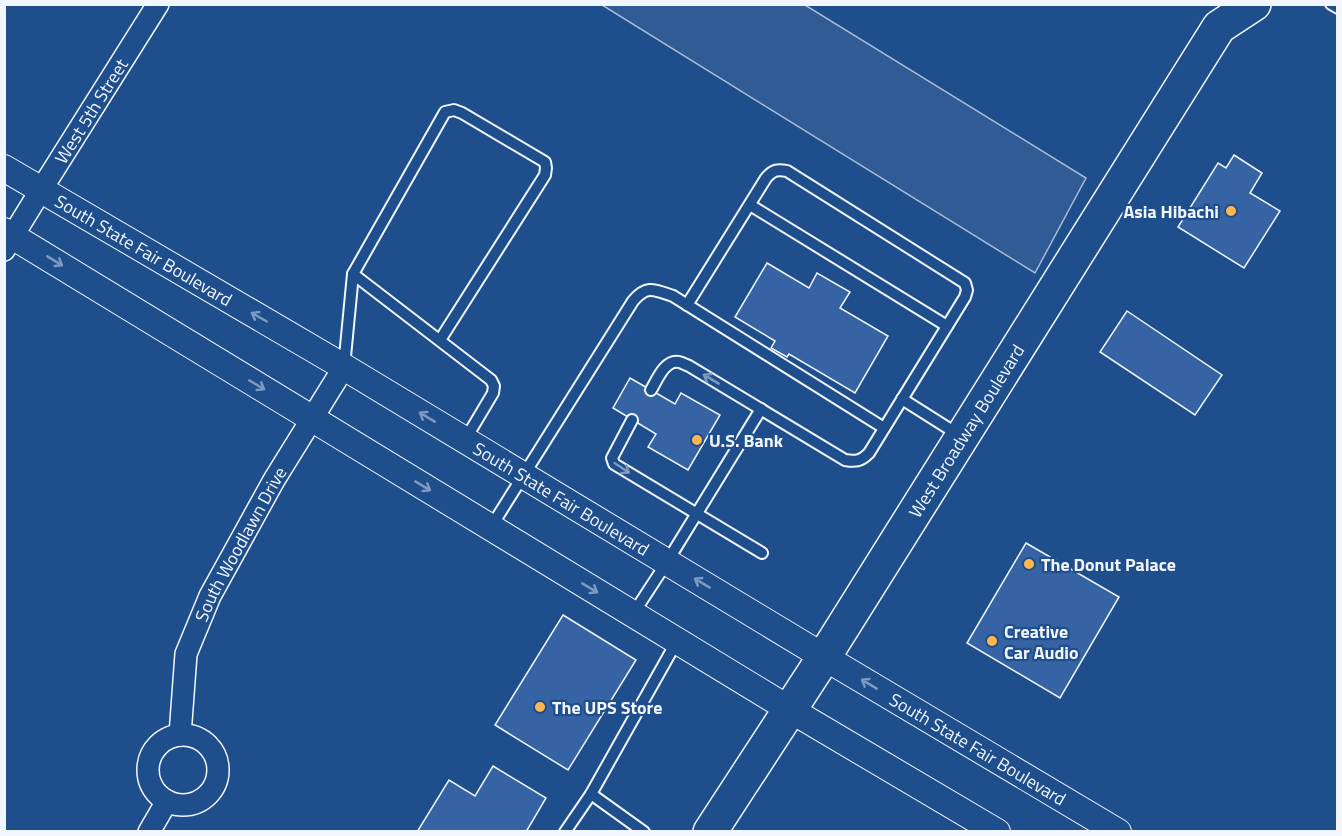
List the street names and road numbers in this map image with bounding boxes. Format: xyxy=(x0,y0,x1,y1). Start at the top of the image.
street label: West 5th Street xyxy=(47,52,134,169)
street label: South State Fair Boulevard xyxy=(50,187,238,312)
street label: West Broadway Boulevard xyxy=(901,339,1031,523)
street label: South State Fair Boulevard xyxy=(468,435,655,562)
street label: South Woodlawn Drive xyxy=(187,461,293,626)
street label: South State Fair Boulevard xyxy=(884,686,1072,812)

